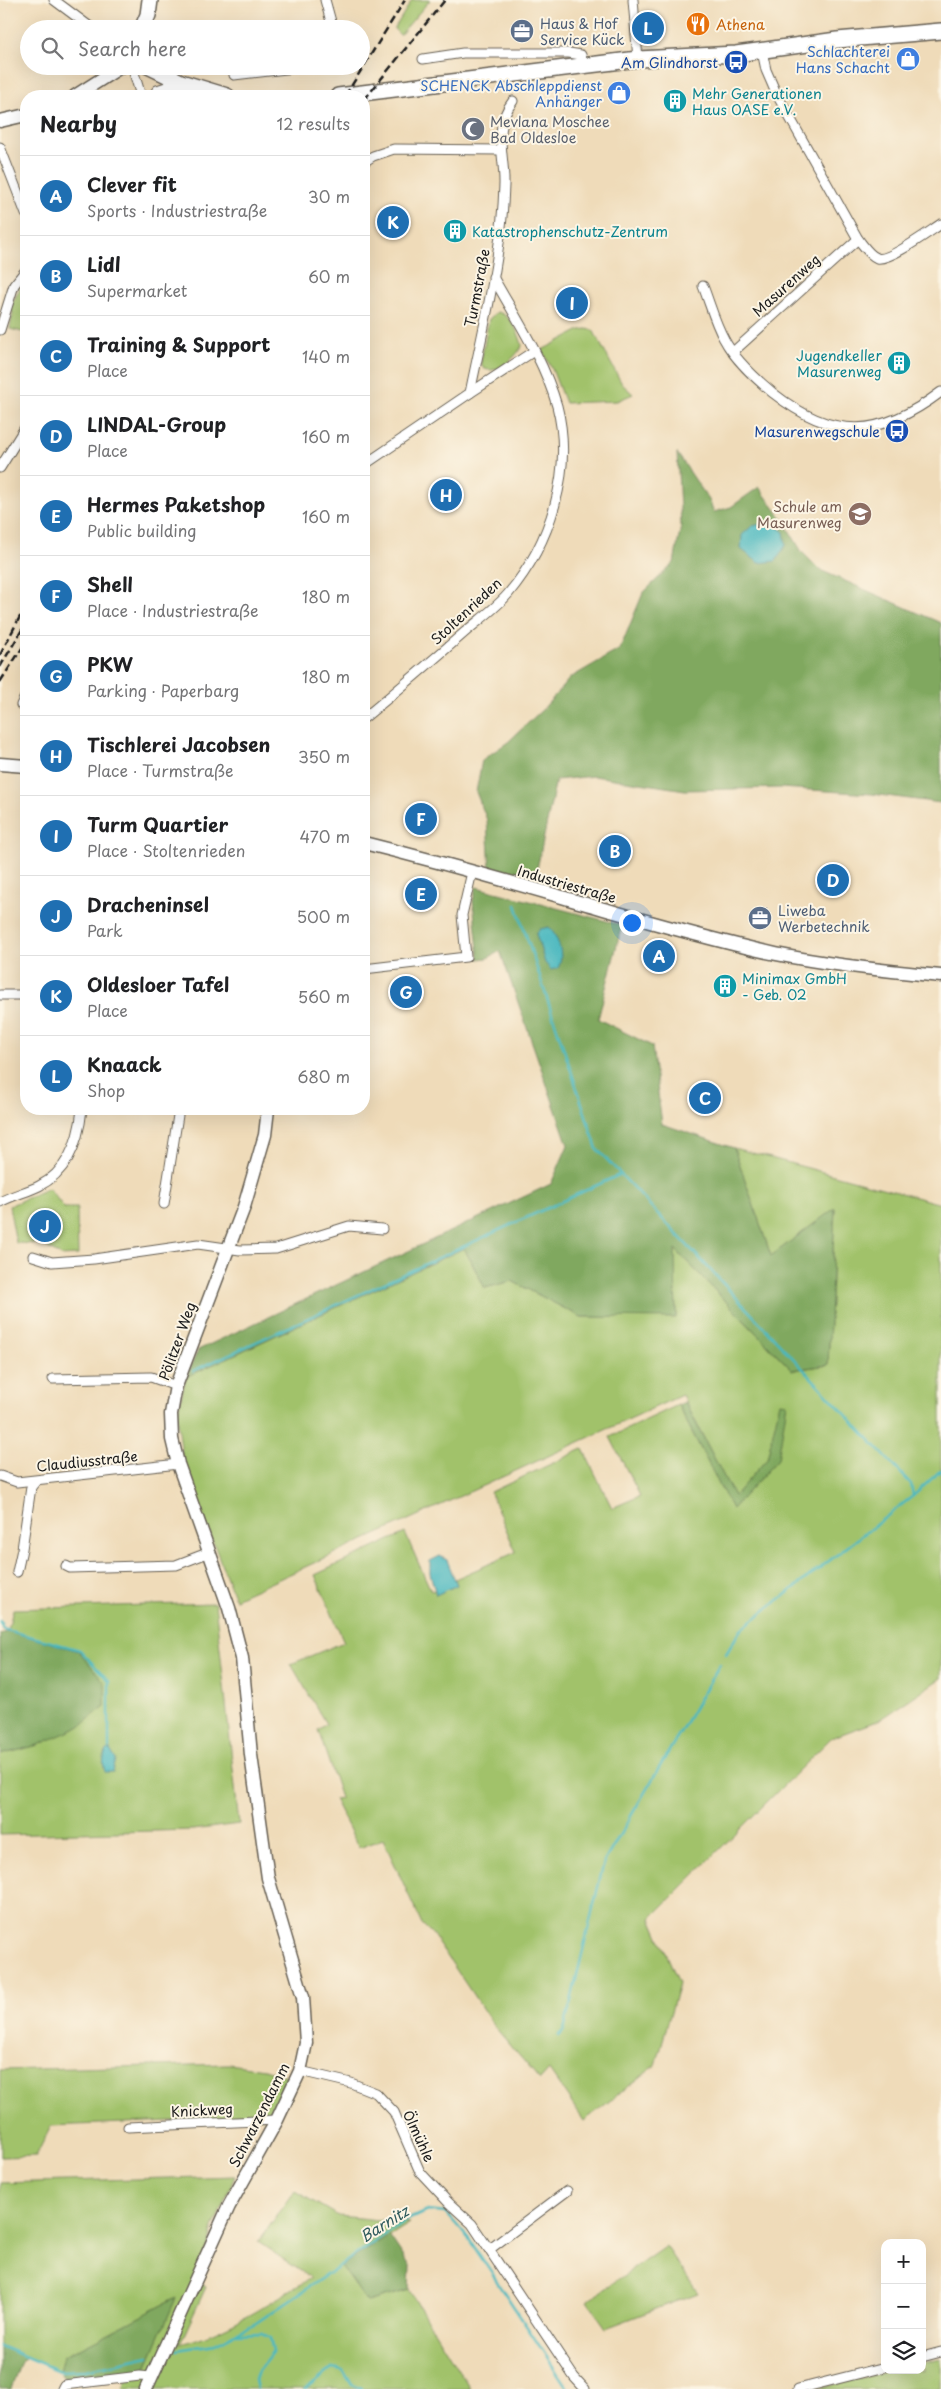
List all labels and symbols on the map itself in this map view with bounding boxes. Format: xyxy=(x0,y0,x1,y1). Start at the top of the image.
pin: L xyxy=(632,9,664,47)
restaurant icon: Athena xyxy=(685,11,711,37)
place label: Haus & Hof Service Kück xyxy=(540,13,625,50)
place label: Athena xyxy=(716,14,765,35)
office icon: Haus & Hof Service Kück xyxy=(509,18,535,44)
place label: Schlachterei Hans Schacht xyxy=(796,41,890,78)
shop icon: Schlachterei Hans Schacht xyxy=(895,46,921,72)
bus stop icon: Am Glindhorst xyxy=(723,49,749,75)
place label: Am Glindhorst xyxy=(621,52,718,73)
place label: SCHENCK Abschleppdienst Anhänger xyxy=(420,75,602,112)
shop icon: SCHENCK Abschleppdienst Anhänger xyxy=(606,80,632,106)
place label: Mehr Generationen Haus OASE e.V. xyxy=(692,83,822,120)
building icon: Mehr Generationen Haus OASE e.V. xyxy=(662,88,688,114)
place label: Mevlana Moschee Bad Oldesloe xyxy=(490,111,610,148)
mosque icon: Mevlana Moschee Bad Oldesloe xyxy=(460,116,486,142)
pin: K xyxy=(377,203,409,241)
building icon: Katastrophenschutz-Zentrum xyxy=(442,218,468,244)
place label: Katastrophenschutz-Zentrum xyxy=(472,221,668,242)
street label: Turmstraße xyxy=(459,247,495,329)
street label: Masurenweg xyxy=(747,249,825,321)
pin: I xyxy=(556,284,588,322)
place label: Jugendkeller Masurenweg xyxy=(796,345,882,382)
building icon: Jugendkeller Masurenweg xyxy=(886,350,912,376)
bus stop icon: Masurenwegschule xyxy=(884,418,910,444)
place label: Masurenwegschule xyxy=(754,421,880,442)
pin: H xyxy=(430,476,462,514)
place label: Schule am Masurenweg xyxy=(757,496,842,533)
school or university icon: Schule am Masurenweg xyxy=(847,501,873,527)
street label: Stoltenrieden xyxy=(426,573,506,649)
pin: F xyxy=(405,800,437,838)
pin: B xyxy=(599,832,631,870)
street label: Industriestraße xyxy=(515,860,619,908)
pin: D xyxy=(817,861,849,899)
pin: E xyxy=(405,875,437,913)
place label: Liweba Werbetechnik xyxy=(778,900,870,937)
office icon: Liweba Werbetechnik xyxy=(747,905,773,931)
your location xyxy=(619,910,645,936)
pin: A xyxy=(643,937,675,975)
place label: Minimax GmbH - Geb. 02 xyxy=(742,968,847,1005)
pin: G xyxy=(390,973,422,1011)
building icon: Minimax GmbH - Geb. 02 xyxy=(712,973,738,999)
pin: C xyxy=(689,1079,721,1117)
pin: J xyxy=(29,1207,61,1245)
street label: Pölitzer Weg xyxy=(153,1299,201,1383)
street label: Claudiusstraße xyxy=(35,1445,139,1477)
street label: Schwarzendamm xyxy=(224,2059,294,2171)
street label: Knickweg xyxy=(170,2098,234,2122)
street label: Ölmühle xyxy=(398,2107,440,2166)
water label: Barnitz xyxy=(355,2198,414,2247)

